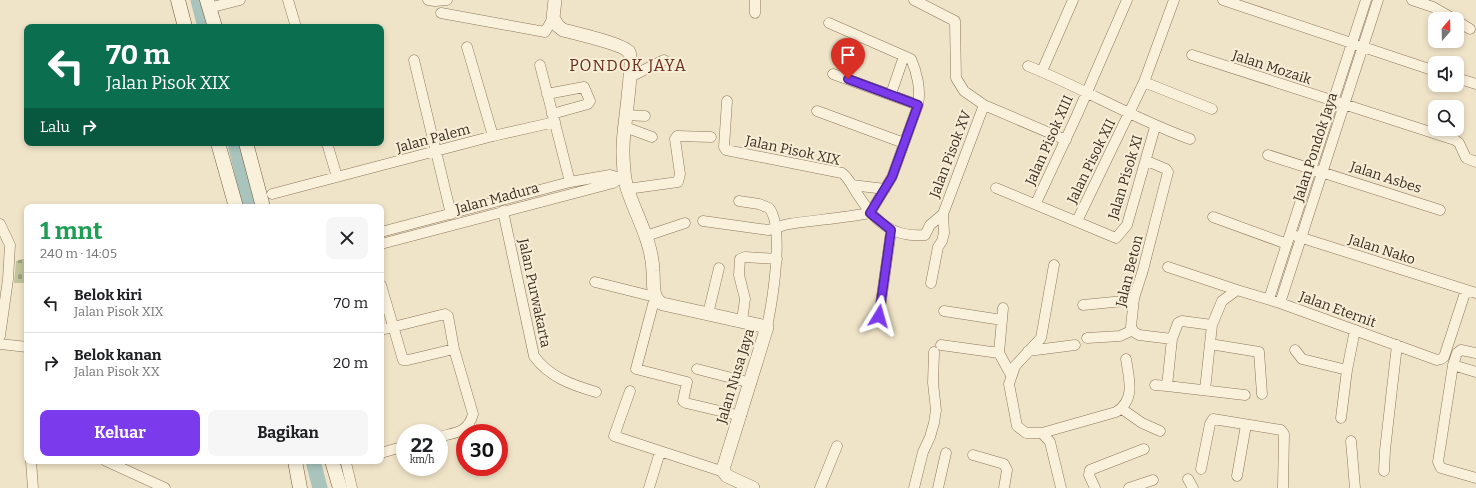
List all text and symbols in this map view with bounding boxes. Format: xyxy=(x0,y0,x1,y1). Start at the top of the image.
north arrow xyxy=(1428,12,1464,48)
map controls xyxy=(1428,12,1464,136)
text: 70 m xyxy=(106,38,170,71)
pin xyxy=(831,38,865,79)
icon: left xyxy=(40,40,92,92)
icon: arrive xyxy=(837,44,859,66)
street label: Jalan Mozaik xyxy=(1229,46,1313,88)
district label: PONDOK JAYA xyxy=(569,56,687,75)
button: sound xyxy=(1428,56,1464,92)
text: Jalan Pisok XIX xyxy=(106,72,230,94)
street label: Jalan Pondok Jaya xyxy=(1290,90,1341,205)
street label: Jalan Pisok XIII xyxy=(1022,92,1077,189)
button: search xyxy=(1428,100,1464,136)
street label: Jalan Pisok XV xyxy=(926,108,975,201)
icon: right xyxy=(78,116,100,138)
street label: Jalan Pisok XII xyxy=(1063,116,1119,207)
text: Lalu xyxy=(40,118,70,136)
street label: Jalan Palem xyxy=(393,120,473,157)
street label: Jalan Pisok XIX xyxy=(743,132,842,169)
street label: Jalan Pisok XI xyxy=(1104,133,1146,222)
street label: Jalan Asbes xyxy=(1347,158,1424,197)
street label: Jalan Madura xyxy=(453,179,541,218)
text: 1 mnt xyxy=(40,217,103,245)
button: close xyxy=(326,217,368,259)
street label: Jalan Nako xyxy=(1345,230,1417,268)
street label: Jalan Beton xyxy=(1112,233,1147,310)
street label: Jalan Purwakarta xyxy=(514,236,554,349)
text: 240 m · 14:05 xyxy=(40,246,117,261)
text: Belok kiri xyxy=(74,286,142,304)
street label: Jalan Eternit xyxy=(1296,287,1378,331)
icon: left xyxy=(40,292,62,314)
text: 70 m xyxy=(334,294,368,312)
position arrow xyxy=(858,295,900,337)
text: Jalan Pisok XIX xyxy=(74,304,164,319)
street label: Jalan Nusa Jaya xyxy=(713,326,758,427)
text: Belok kanan xyxy=(74,346,162,364)
icon: right xyxy=(40,352,62,374)
text: 20 m xyxy=(333,354,368,372)
text: Jalan Pisok XX xyxy=(74,364,160,379)
button: Keluar xyxy=(40,410,200,456)
button: Bagikan xyxy=(208,410,368,456)
speed limit sign: 30 xyxy=(456,424,508,476)
text: 22 xyxy=(411,433,433,457)
text: km/h xyxy=(410,454,434,466)

